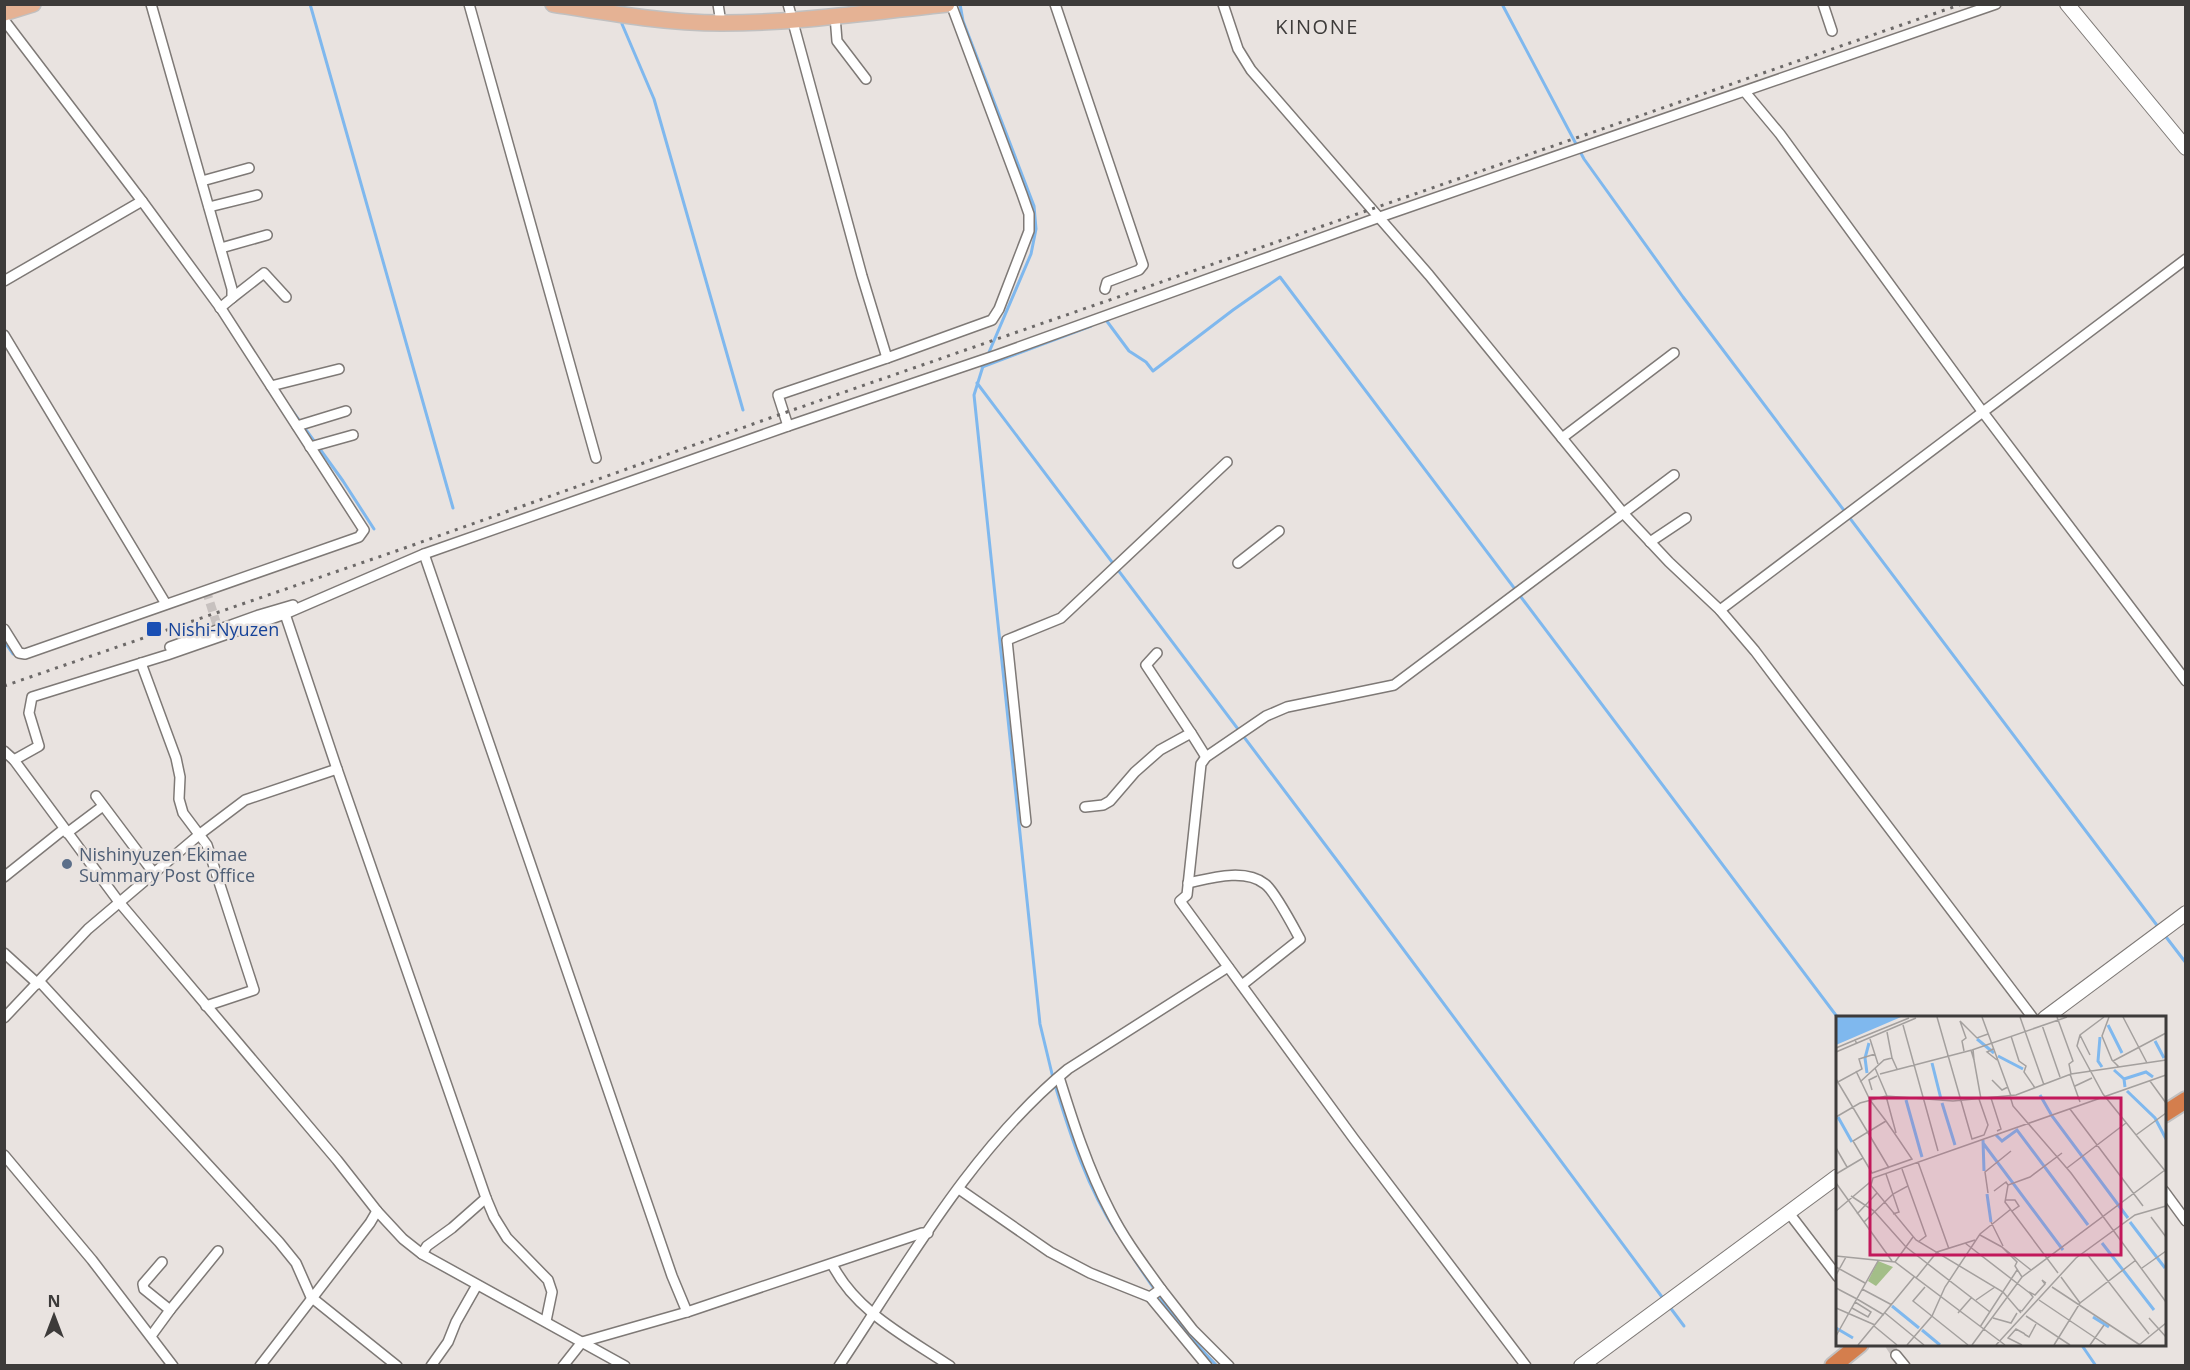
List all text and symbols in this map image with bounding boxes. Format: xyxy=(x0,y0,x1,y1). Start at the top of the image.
district label: KINONE xyxy=(1275,13,1359,40)
place label: Nishi-Nyuzen xyxy=(168,617,279,641)
marker: Nishi-Nyuzen xyxy=(145,620,163,638)
place label: Nishinyuzen Ekimae Summary Post Office xyxy=(79,842,255,887)
marker: Nishinyuzen Ekimae Summary Post Office xyxy=(60,857,74,871)
inset map xyxy=(1836,1016,2166,1346)
north arrow xyxy=(24,1286,84,1346)
text: N xyxy=(47,1290,61,1312)

